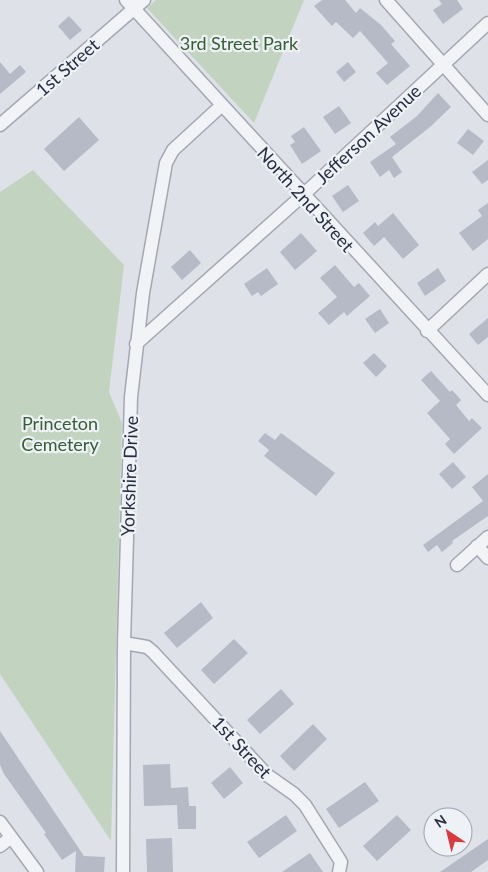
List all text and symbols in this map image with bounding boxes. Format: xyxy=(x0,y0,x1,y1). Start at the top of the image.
park label: 3rd Street Park xyxy=(180,32,299,54)
street label: 1st Street xyxy=(31,33,104,100)
street label: Jefferson Avenue xyxy=(311,80,425,188)
street label: North 2nd Street xyxy=(253,142,359,257)
park label: Princeton Cemetery xyxy=(21,412,99,455)
street label: Yorkshire Drive xyxy=(116,415,142,537)
street label: 1st Street xyxy=(208,711,277,783)
north arrow xyxy=(423,807,473,857)
text: N xyxy=(431,811,450,831)

